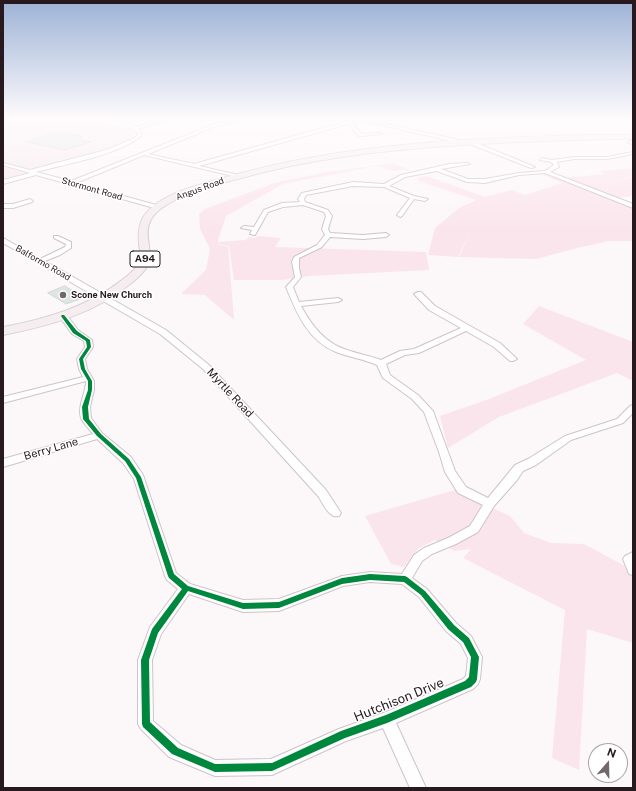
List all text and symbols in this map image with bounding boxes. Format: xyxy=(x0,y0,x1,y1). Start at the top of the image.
street label: Stormont Road xyxy=(60,175,124,203)
street label: Angus Road xyxy=(175,175,225,203)
street label: Balformo Road xyxy=(13,243,73,283)
road number: A94 xyxy=(130,251,160,267)
marker: Scone New Church xyxy=(58,290,68,300)
place label: Scone New Church xyxy=(71,290,152,300)
street label: Myrtle Road xyxy=(204,366,256,420)
street label: Berry Lane xyxy=(22,435,80,463)
street label: Hutchison Drive xyxy=(352,675,446,725)
north arrow xyxy=(588,743,628,783)
text: N xyxy=(606,746,618,760)

